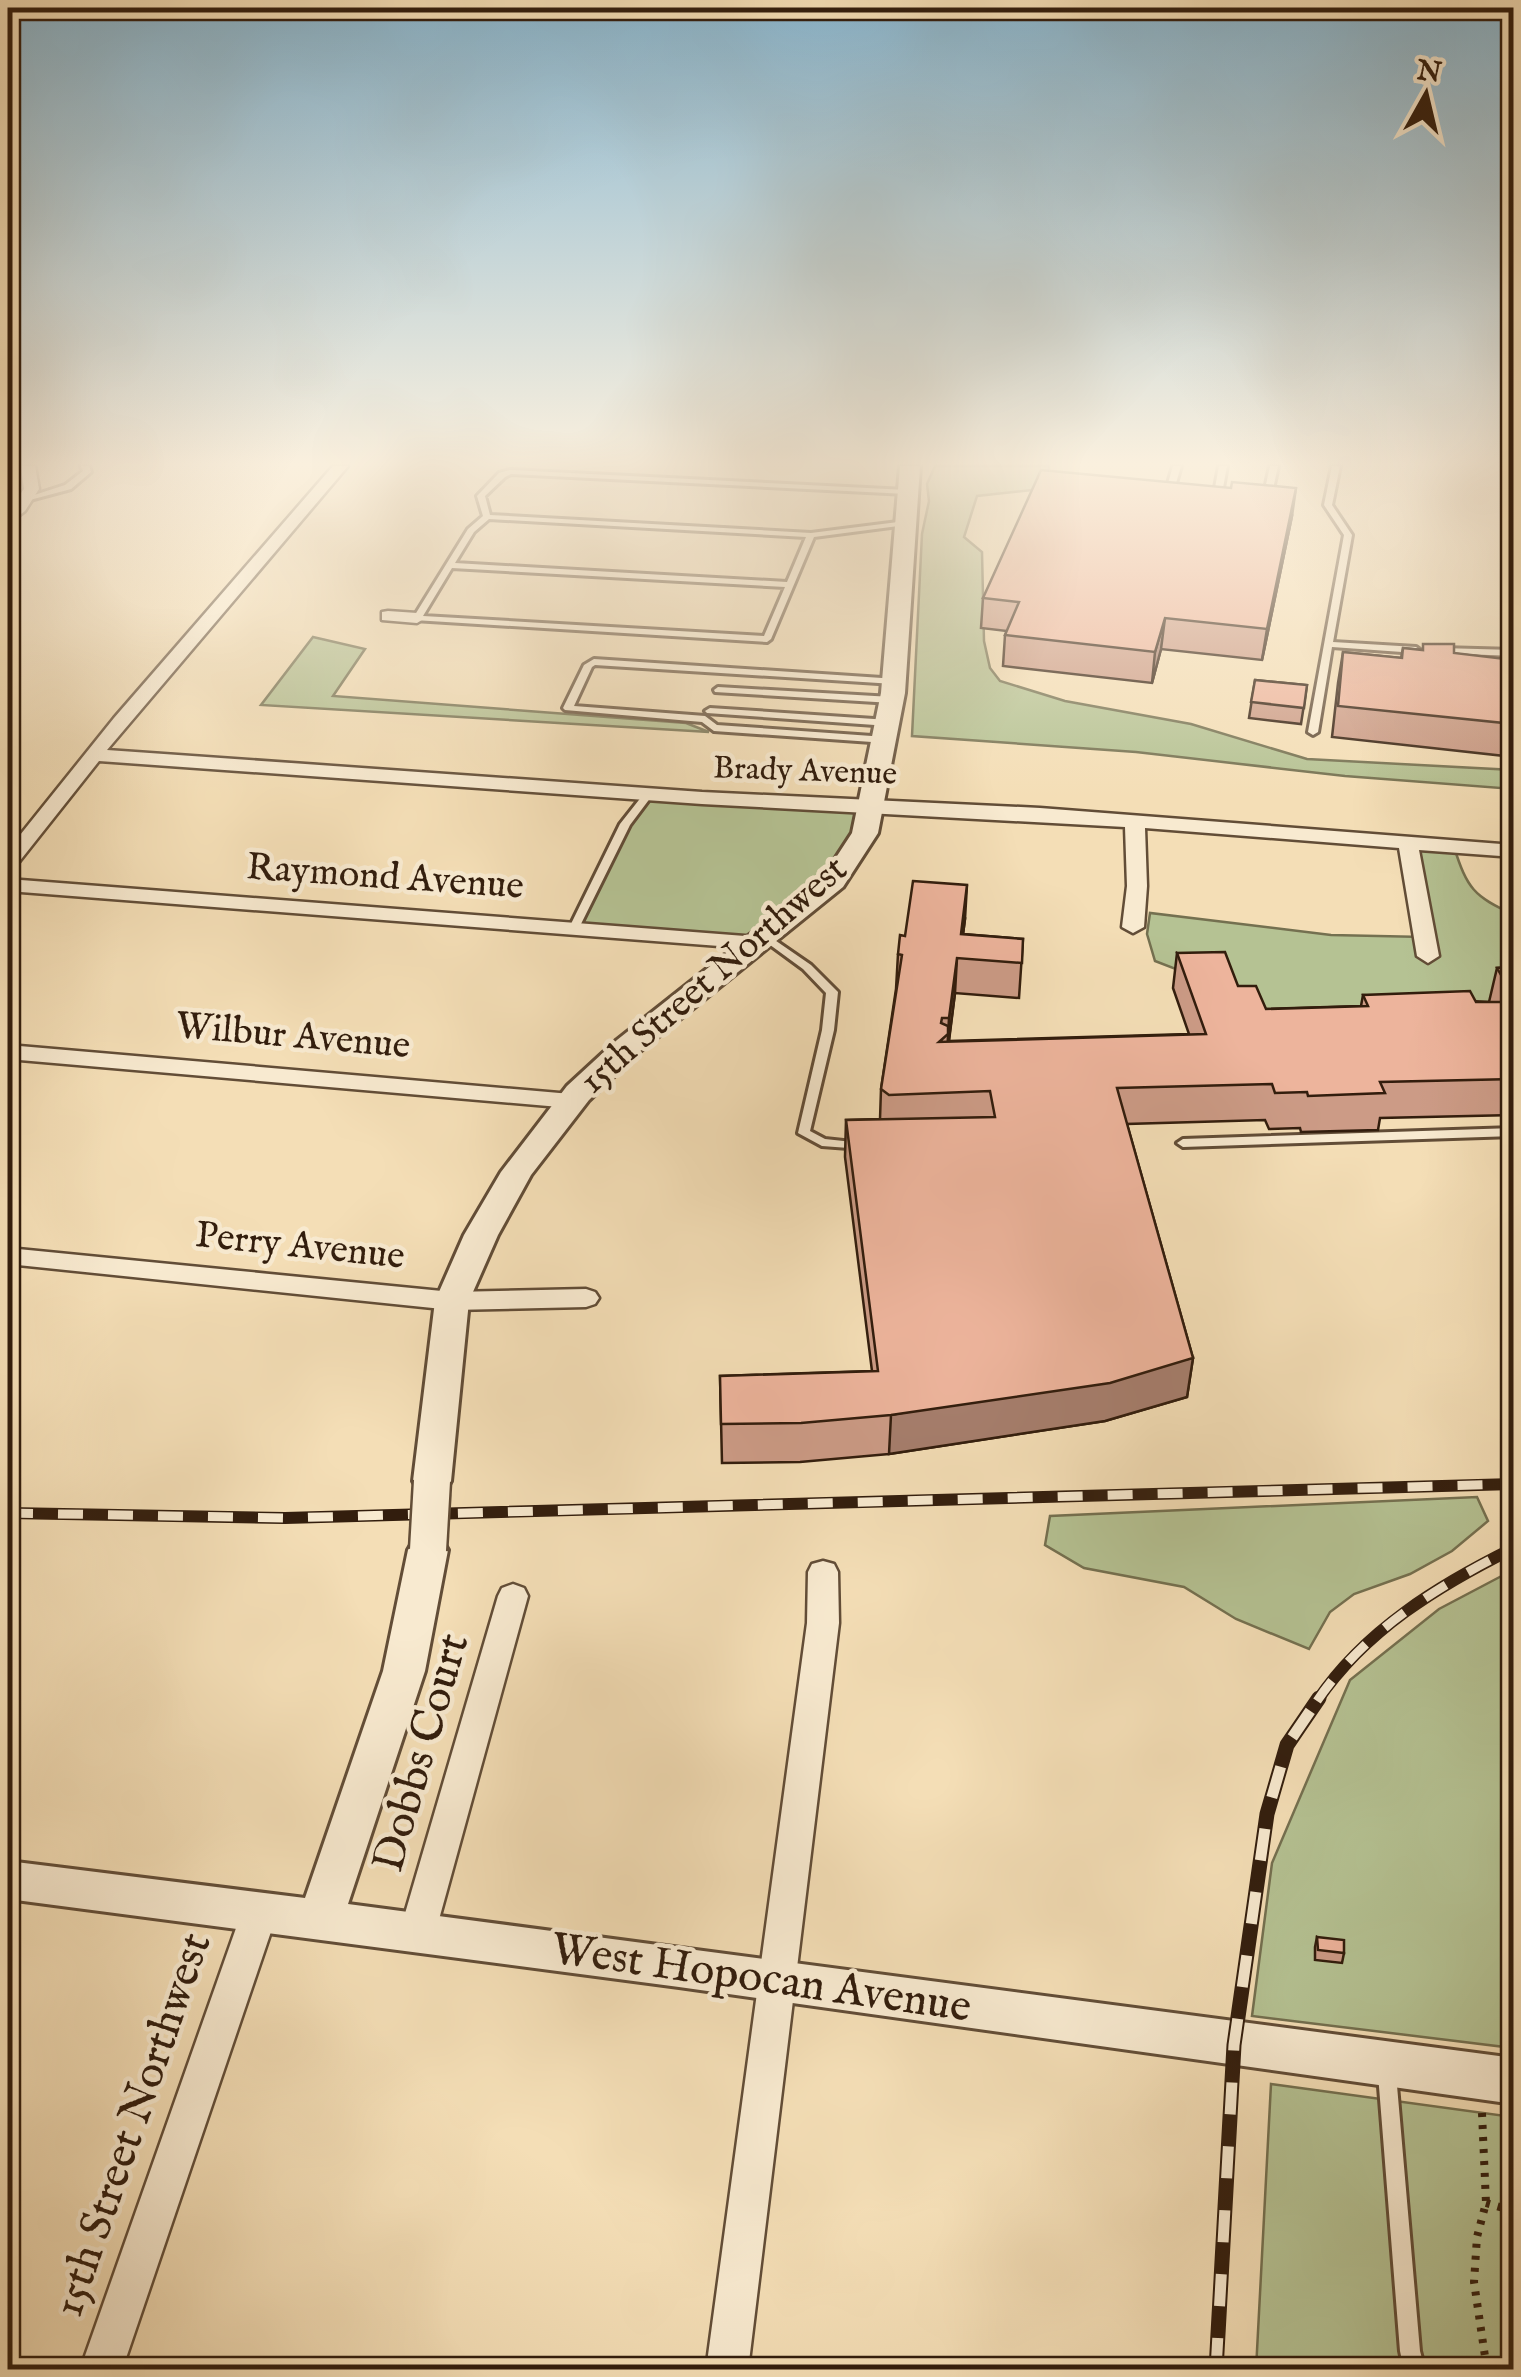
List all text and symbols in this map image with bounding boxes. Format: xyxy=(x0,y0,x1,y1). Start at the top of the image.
north arrow xyxy=(1376,45,1476,145)
text: N xyxy=(1414,54,1444,92)
street label: Brady Avenue xyxy=(712,748,898,796)
street label: Raymond Avenue xyxy=(245,844,525,912)
street label: 15th Street Northwest xyxy=(570,846,858,1106)
street label: Wilbur Avenue xyxy=(174,1003,412,1071)
street label: Perry Avenue xyxy=(193,1212,407,1282)
street label: Dobbs Court xyxy=(361,1627,483,1879)
street label: West Hopocan Avenue xyxy=(547,1921,975,2037)
street label: 15th Street Northwest xyxy=(41,1926,225,2324)

